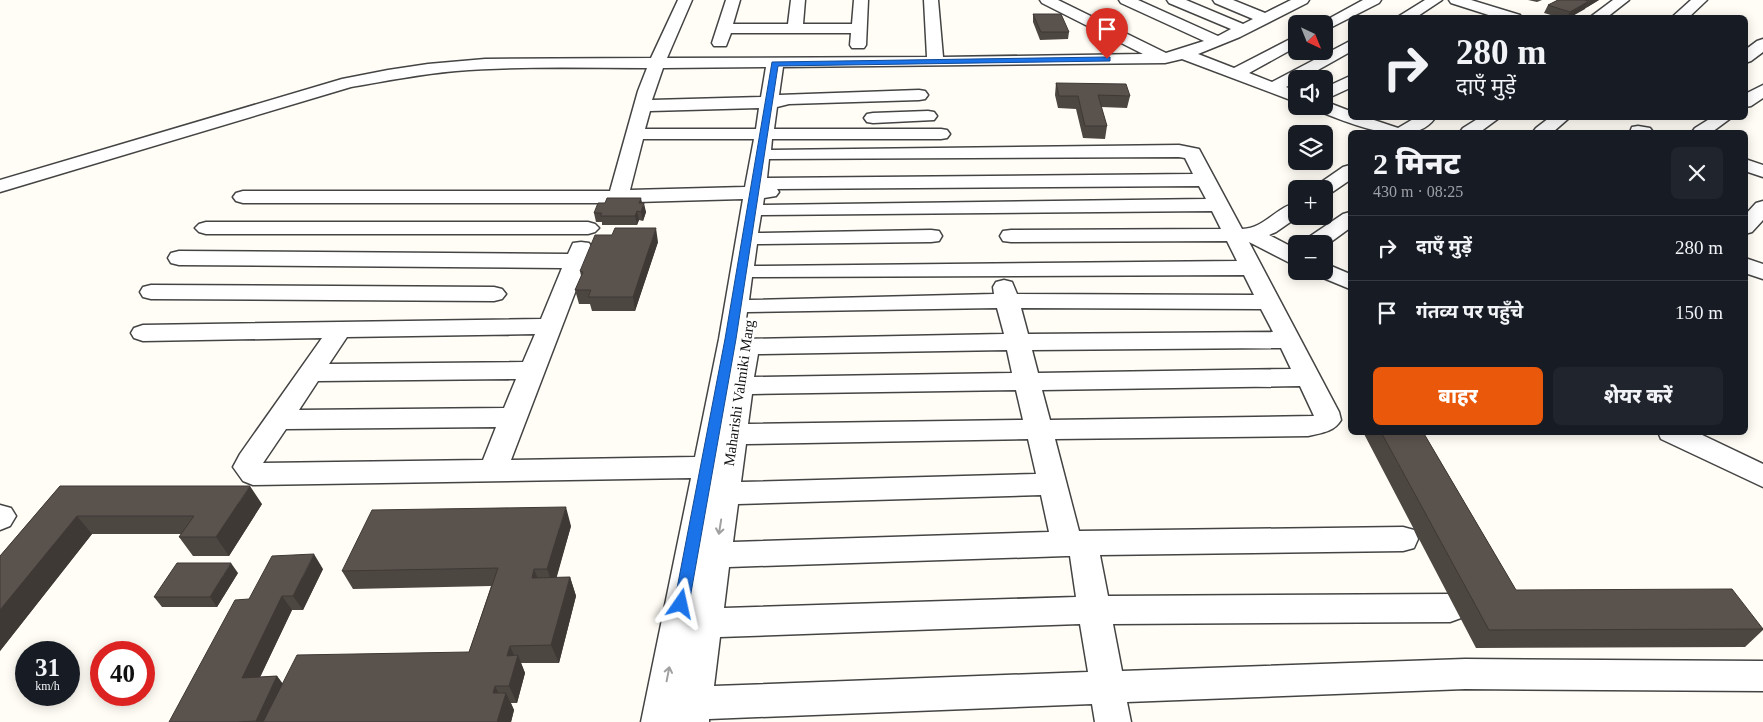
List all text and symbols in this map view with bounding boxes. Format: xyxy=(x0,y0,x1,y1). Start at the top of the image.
pin xyxy=(1086,8,1128,59)
icon: arrive xyxy=(1093,15,1121,43)
north arrow xyxy=(1288,15,1332,60)
map controls xyxy=(1288,15,1333,280)
text: 280 m xyxy=(1456,33,1546,72)
icon: right xyxy=(1373,35,1438,100)
button: sound xyxy=(1288,70,1333,115)
text: दाएँ मुड़ें xyxy=(1456,74,1516,99)
button: layers xyxy=(1288,125,1333,170)
text: 2 मिनट xyxy=(1373,147,1460,180)
button: close xyxy=(1671,147,1723,199)
button: + xyxy=(1288,180,1333,225)
text: 430 m · 08:25 xyxy=(1373,183,1463,200)
icon: right xyxy=(1373,234,1401,262)
button: − xyxy=(1288,235,1333,280)
text: दाएँ मुड़ें xyxy=(1416,236,1472,257)
text: 280 m xyxy=(1675,237,1723,258)
icon: arrive xyxy=(1373,299,1401,327)
text: गंतव्य पर पहुँचे xyxy=(1416,301,1523,322)
text: 150 m xyxy=(1675,302,1723,323)
street label: Maharishi Valmiki Marg xyxy=(721,318,757,467)
button: बाहर xyxy=(1373,367,1543,425)
button: शेयर करें xyxy=(1553,367,1723,425)
one-way arrow xyxy=(714,519,724,535)
position arrow xyxy=(654,577,706,629)
speed limit sign: 40 xyxy=(90,641,155,706)
text: 31 xyxy=(35,654,60,681)
one-way arrow xyxy=(664,666,674,682)
text: km/h xyxy=(35,679,60,693)

